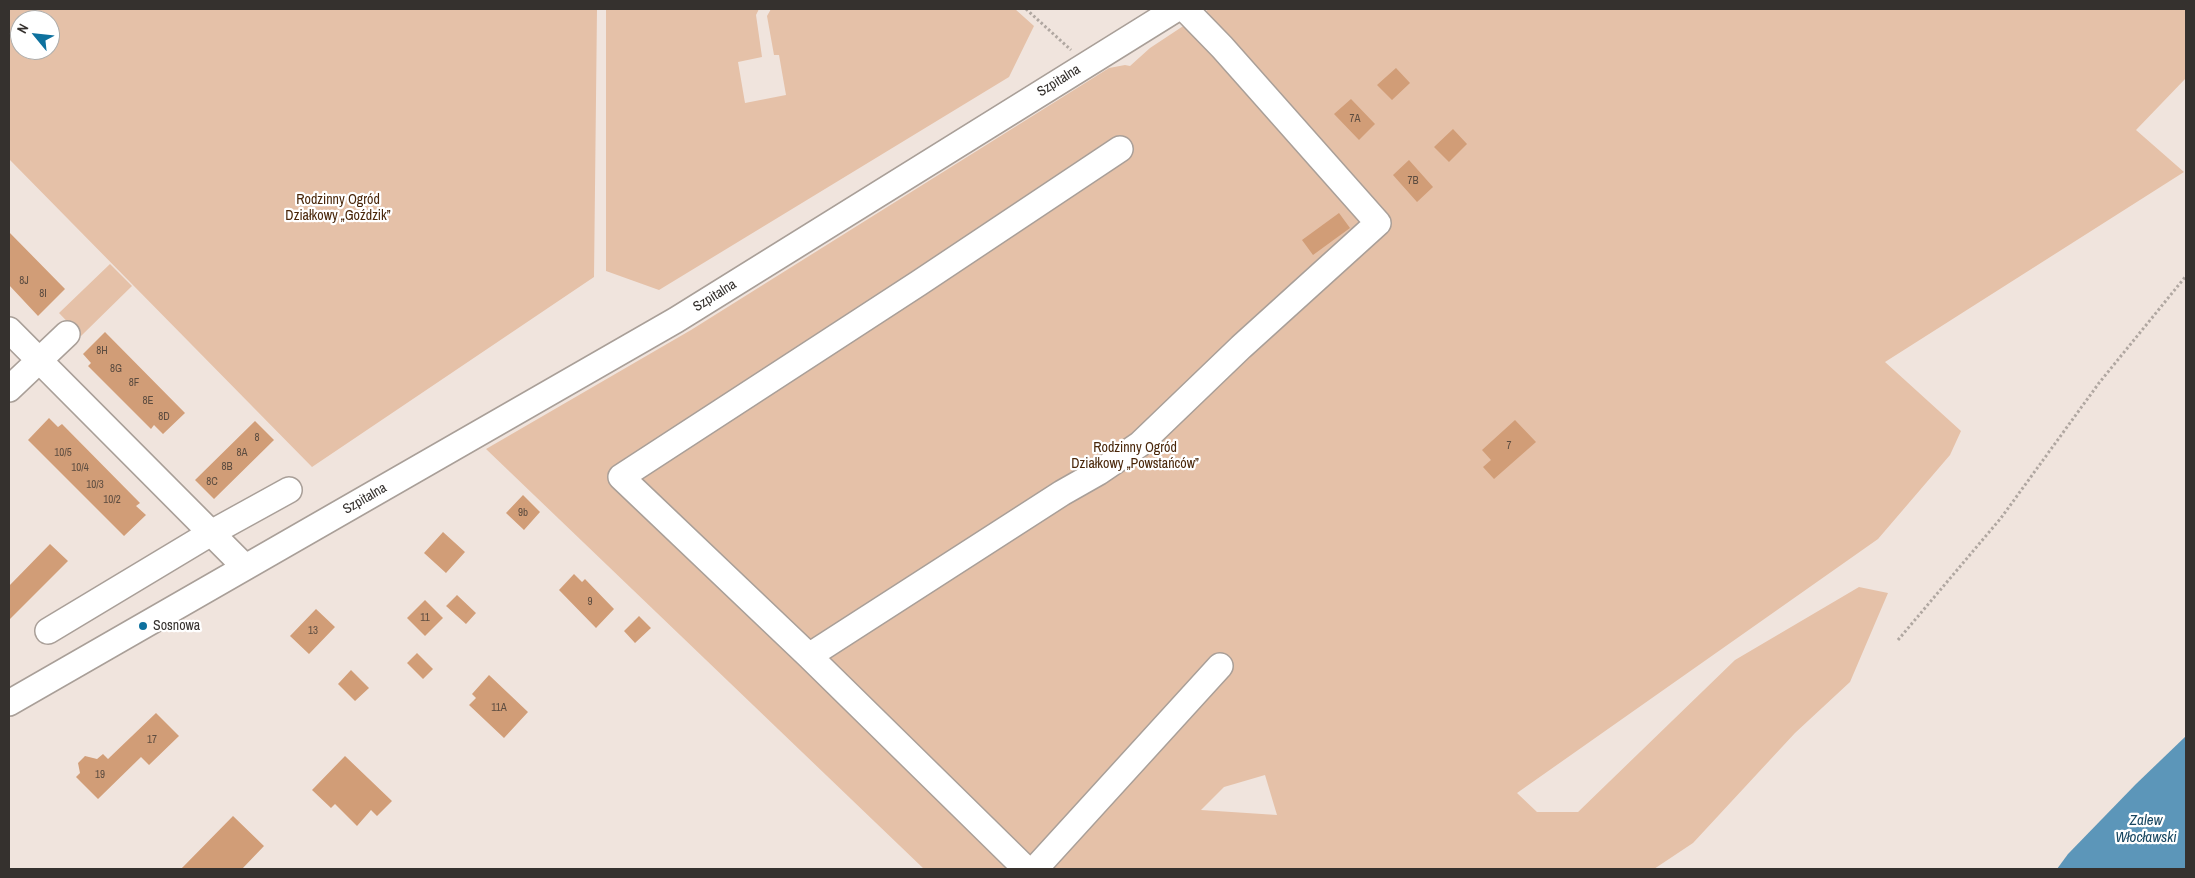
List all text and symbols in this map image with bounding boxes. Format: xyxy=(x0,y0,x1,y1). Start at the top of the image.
north arrow xyxy=(10,10,60,60)
text: N xyxy=(13,21,33,36)
street label: Szpitalna xyxy=(1034,61,1084,101)
house number: 7A xyxy=(1349,112,1361,126)
house number: 7B xyxy=(1407,174,1419,188)
park label: Rodzinny Ogród Działkowy „Goździk” xyxy=(285,192,391,224)
house number: 8J xyxy=(19,274,29,288)
street label: Szpitalna xyxy=(690,276,740,316)
house number: 8I xyxy=(39,287,47,301)
house number: 8H xyxy=(96,344,108,358)
house number: 8G xyxy=(110,362,122,376)
house number: 8F xyxy=(129,376,139,390)
house number: 8E xyxy=(142,394,154,408)
house number: 8D xyxy=(158,410,170,424)
house number: 8 xyxy=(254,431,260,445)
house number: 7 xyxy=(1506,439,1512,453)
park label: Rodzinny Ogród Działkowy „Powstańców” xyxy=(1071,440,1199,472)
house number: 10/5 xyxy=(54,446,72,460)
house number: 8A xyxy=(236,446,248,460)
house number: 8B xyxy=(221,460,233,474)
house number: 10/4 xyxy=(71,461,89,475)
house number: 8C xyxy=(206,475,218,489)
house number: 10/3 xyxy=(86,478,104,492)
street label: Szpitalna xyxy=(340,480,390,518)
house number: 10/2 xyxy=(103,493,121,507)
house number: 9b xyxy=(518,506,528,520)
house number: 9 xyxy=(587,595,593,609)
house number: 11 xyxy=(420,611,430,625)
place label: Sosnowa xyxy=(153,618,200,634)
marker: Sosnowa xyxy=(137,620,149,632)
house number: 13 xyxy=(308,624,318,638)
house number: 11A xyxy=(491,701,507,715)
house number: 17 xyxy=(147,733,157,747)
house number: 19 xyxy=(95,768,105,782)
water label: Zalew Włocławski xyxy=(2115,812,2177,847)

